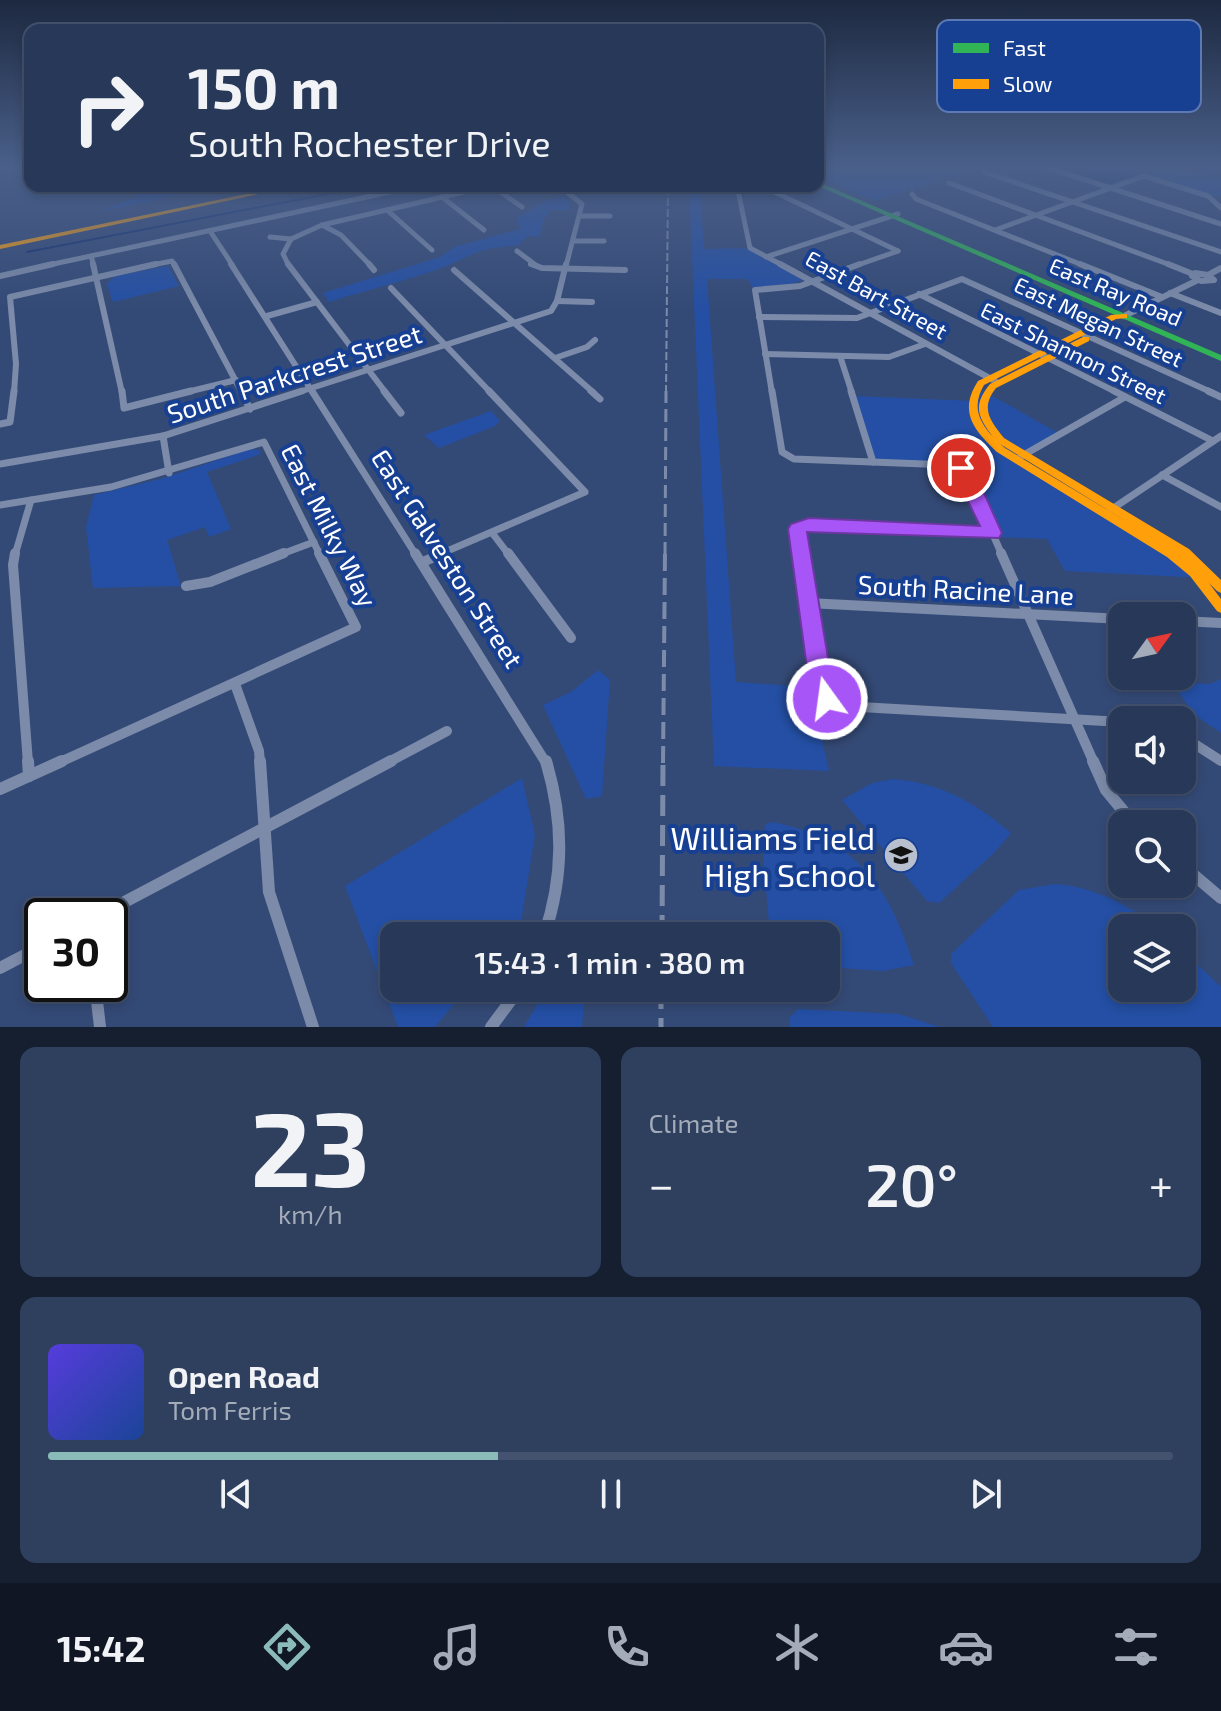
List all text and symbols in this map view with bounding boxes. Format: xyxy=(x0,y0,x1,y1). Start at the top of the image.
legend xyxy=(937,20,1201,112)
text: Fast xyxy=(1003,34,1046,60)
text: 150 m xyxy=(188,53,340,120)
icon: right xyxy=(56,56,160,160)
text: Slow xyxy=(1003,70,1052,96)
text: South Rochester Drive xyxy=(188,121,551,164)
street label: East Bart Street xyxy=(802,244,952,344)
street label: East Ray Road xyxy=(1046,251,1186,331)
street label: East Megan Street xyxy=(1011,271,1187,371)
street label: East Shannon Street xyxy=(977,296,1171,408)
street label: South Parkcrest Street xyxy=(163,317,425,429)
pin xyxy=(927,434,995,502)
street label: East Milky Way xyxy=(276,438,385,612)
street label: East Galveston Street xyxy=(366,443,530,673)
icon: arrive xyxy=(939,446,983,490)
street label: South Racine Lane xyxy=(857,568,1075,610)
north arrow xyxy=(1108,602,1196,690)
map controls xyxy=(1108,602,1196,1002)
position arrow xyxy=(785,657,869,741)
button: sound xyxy=(1108,706,1196,794)
button: search xyxy=(1108,810,1196,898)
place label: Williams Field High School xyxy=(671,818,875,893)
school or university icon: Williams Field High School xyxy=(882,836,920,874)
speed limit sign: 30 xyxy=(24,898,128,1002)
button: layers xyxy=(1108,914,1196,1002)
text: 15:43 · 1 min · 380 m xyxy=(475,944,746,980)
text: 23 xyxy=(251,1083,370,1208)
text: Climate xyxy=(649,1107,738,1138)
text: 20° xyxy=(865,1147,958,1219)
text: − xyxy=(649,1157,674,1210)
text: + xyxy=(1149,1157,1173,1210)
text: km/h xyxy=(278,1198,343,1229)
text: Open Road xyxy=(168,1358,320,1394)
text: Tom Ferris xyxy=(168,1394,292,1425)
icon: previous xyxy=(214,1472,258,1516)
icon: pause xyxy=(589,1472,633,1516)
icon: next xyxy=(964,1472,1008,1516)
icon: directions xyxy=(259,1619,315,1675)
icon: music xyxy=(429,1619,485,1675)
icon: phone xyxy=(599,1619,655,1675)
icon: climate xyxy=(769,1619,825,1675)
icon: car xyxy=(938,1619,994,1675)
icon: filters xyxy=(1108,1619,1164,1675)
text: 15:42 xyxy=(57,1626,145,1669)

